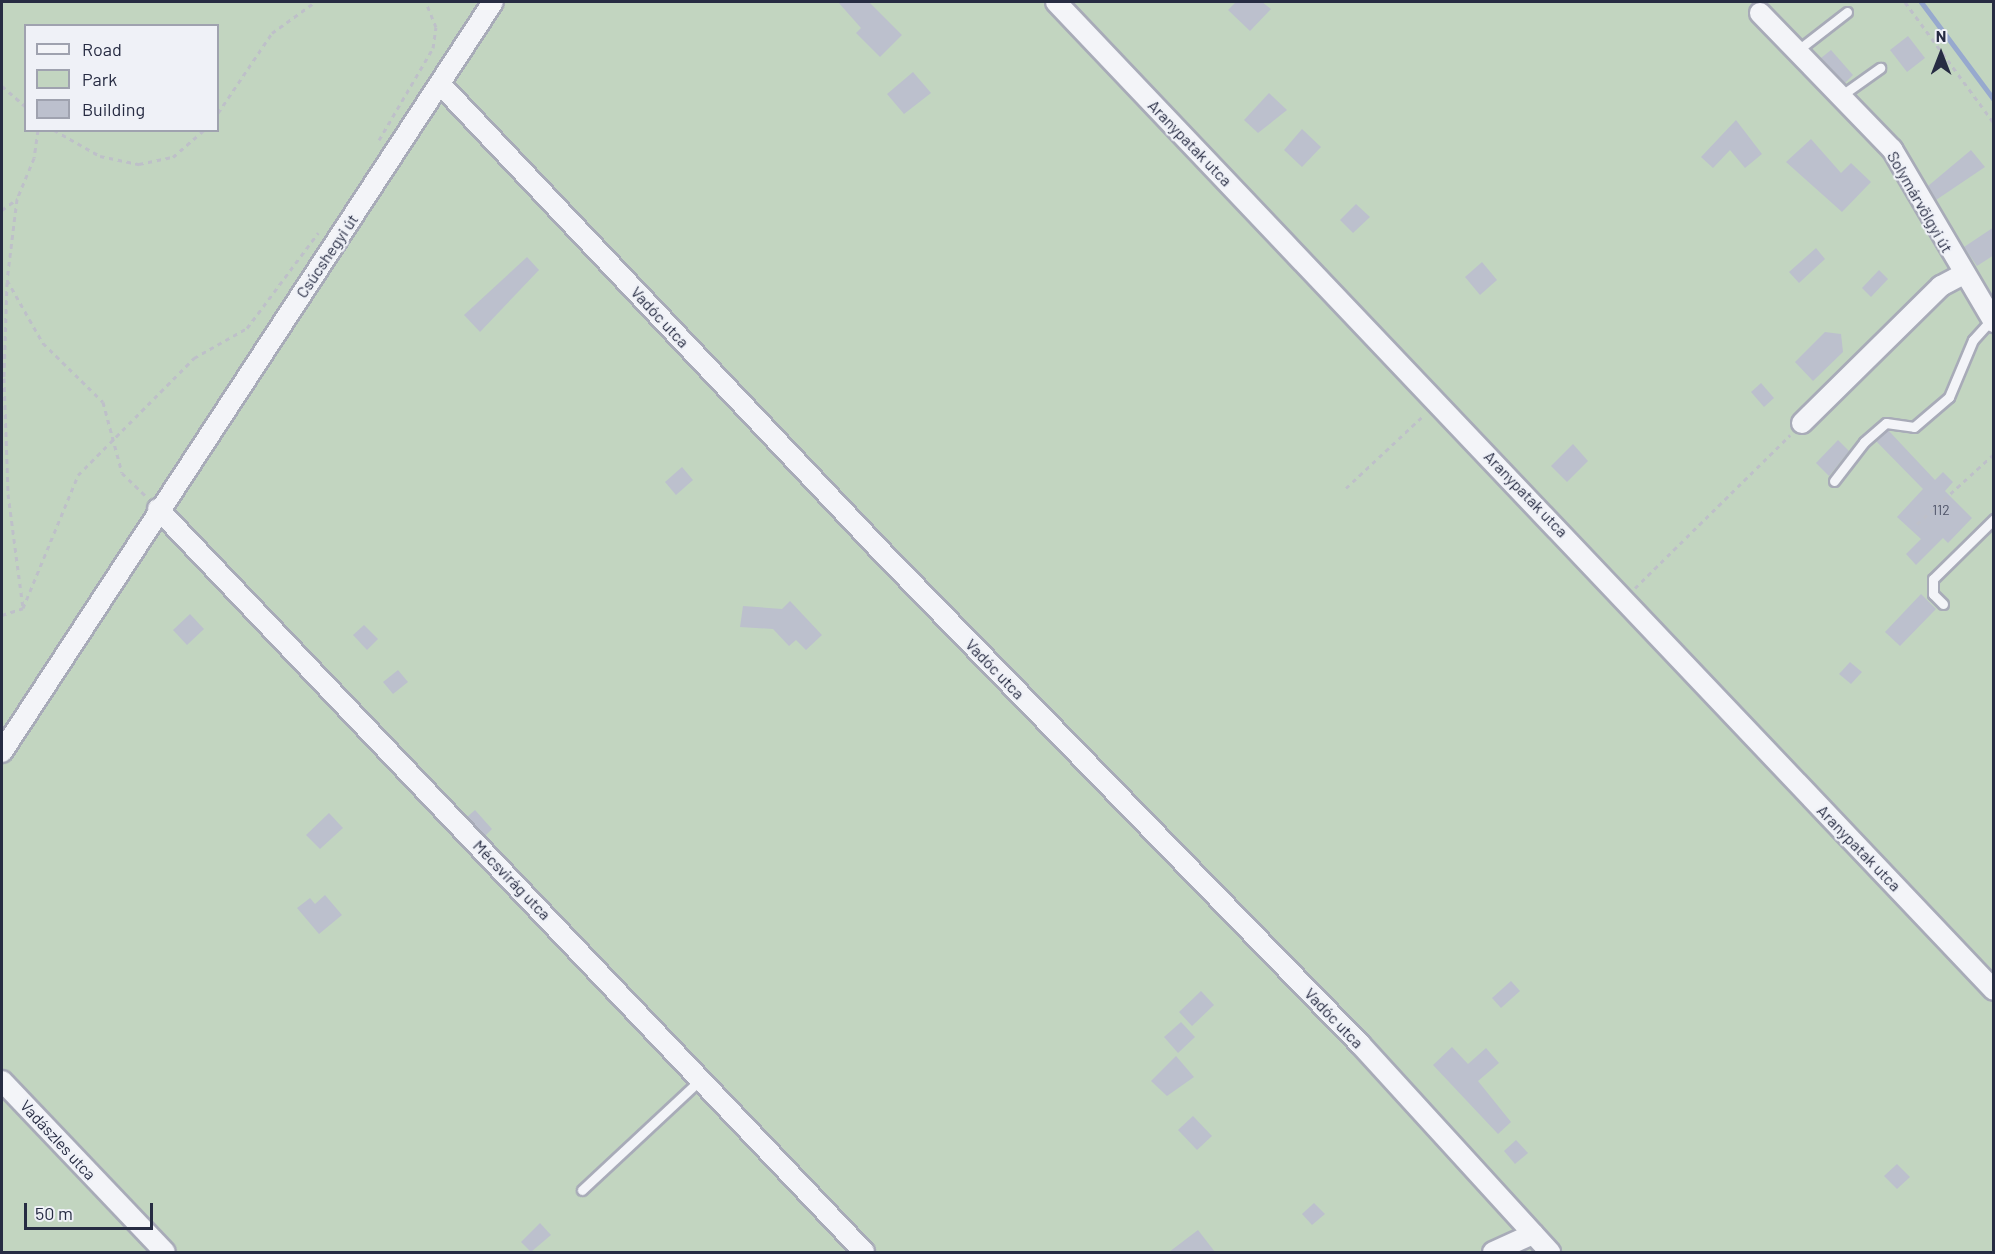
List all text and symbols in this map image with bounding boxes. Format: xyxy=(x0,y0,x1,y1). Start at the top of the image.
legend xyxy=(24,24,219,132)
north arrow xyxy=(1911,24,1971,84)
text: N xyxy=(1936,26,1946,45)
text: Road xyxy=(82,38,122,60)
text: Park xyxy=(82,68,117,90)
street label: Aranypatak utca xyxy=(1144,96,1236,190)
text: Building xyxy=(82,98,145,120)
street label: Solymárvölgyi út xyxy=(1883,148,1957,256)
street label: Csúcshegyi út xyxy=(292,211,362,301)
street label: Vadóc utca xyxy=(627,283,693,351)
street label: Aranypatak utca xyxy=(1480,447,1572,541)
house number: 112 xyxy=(1932,502,1950,518)
street label: Vadóc utca xyxy=(962,635,1028,703)
street label: Aranypatak utca xyxy=(1813,801,1905,895)
street label: Mécsvirág utca xyxy=(469,836,555,924)
street label: Vadóc utca xyxy=(1301,984,1367,1052)
street label: Vadászles utca xyxy=(16,1096,100,1184)
scale bar xyxy=(27,1191,156,1229)
text: 50 m xyxy=(35,1202,73,1224)

